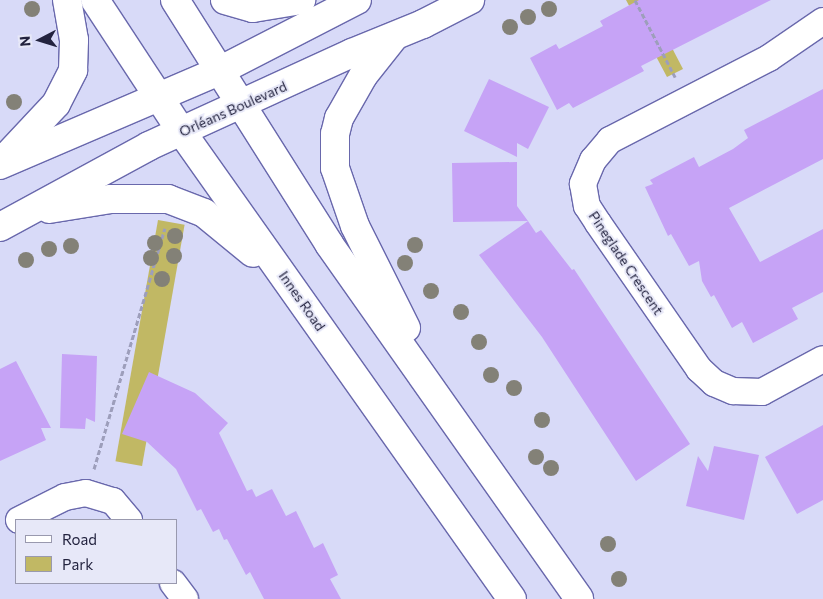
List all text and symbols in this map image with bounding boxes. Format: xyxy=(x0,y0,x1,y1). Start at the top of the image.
north arrow xyxy=(15,15,65,65)
text: N xyxy=(16,35,33,47)
street label: Orléans Boulevard xyxy=(177,78,289,140)
street label: Pineglade Crescent xyxy=(585,208,667,318)
street label: Innes Road xyxy=(275,268,329,334)
legend xyxy=(15,519,178,584)
text: Road xyxy=(62,530,97,548)
text: Park xyxy=(62,555,93,573)

